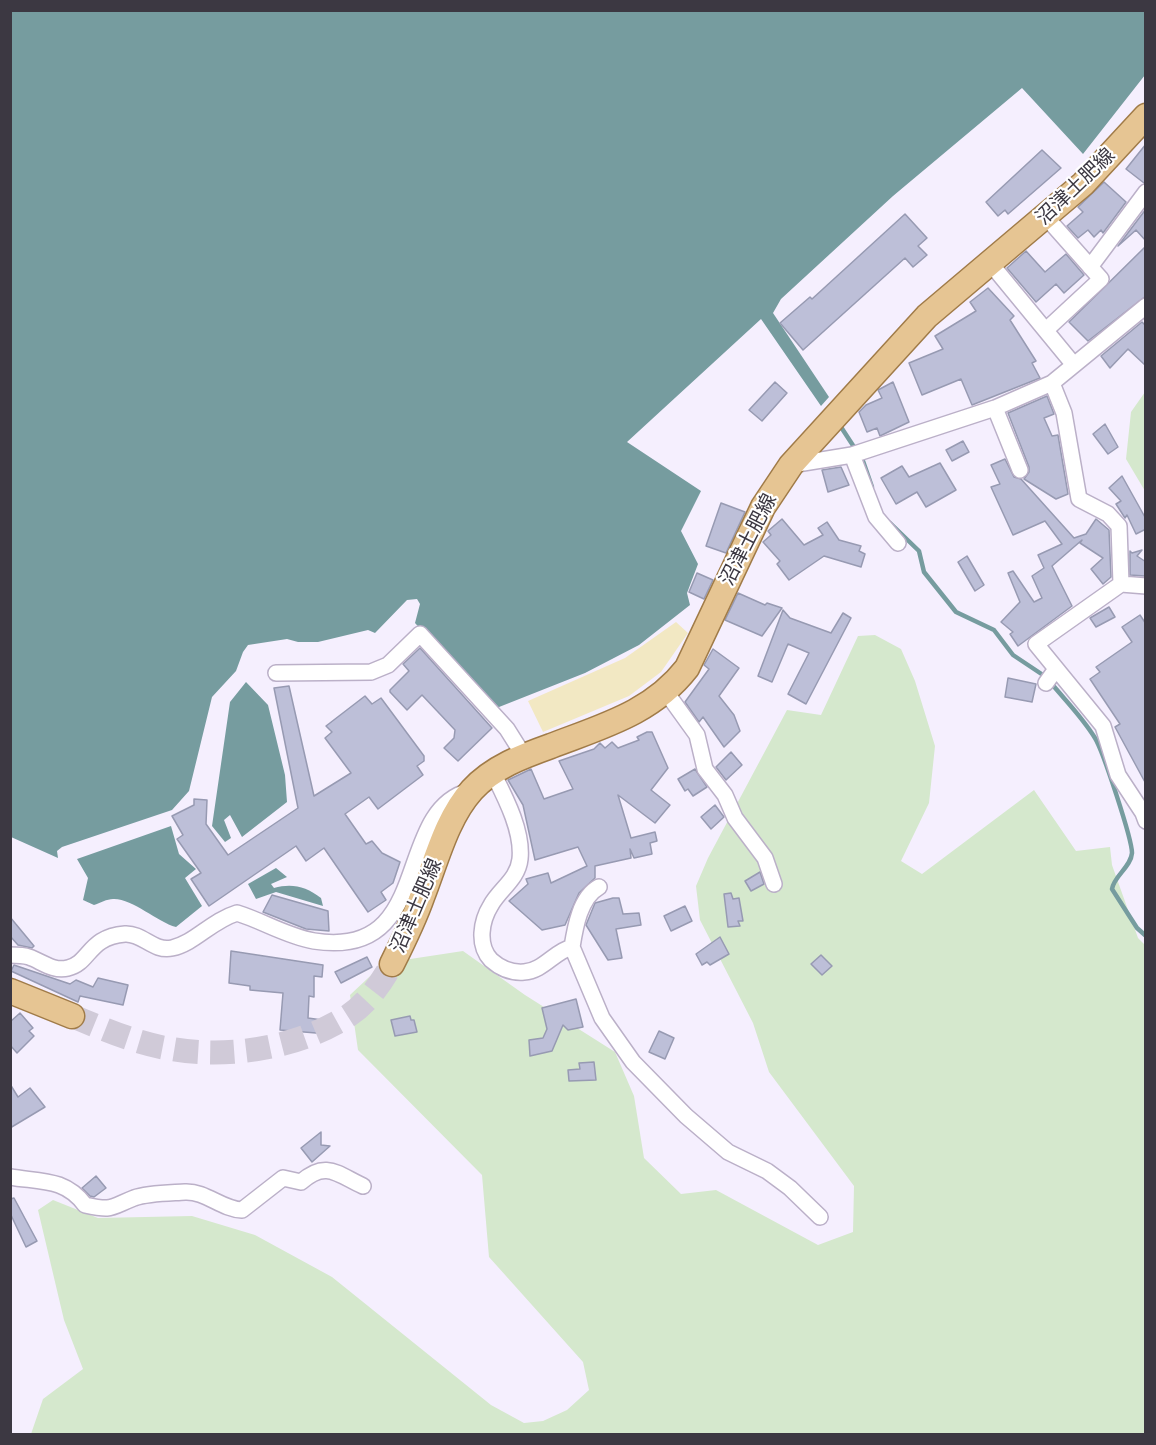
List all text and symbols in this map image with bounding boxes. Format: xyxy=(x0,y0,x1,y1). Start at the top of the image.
street label: 沼津土肥線 xyxy=(1032,144,1120,230)
street label: 沼津土肥線 xyxy=(716,490,782,590)
street label: 沼津土肥線 xyxy=(386,855,448,957)

